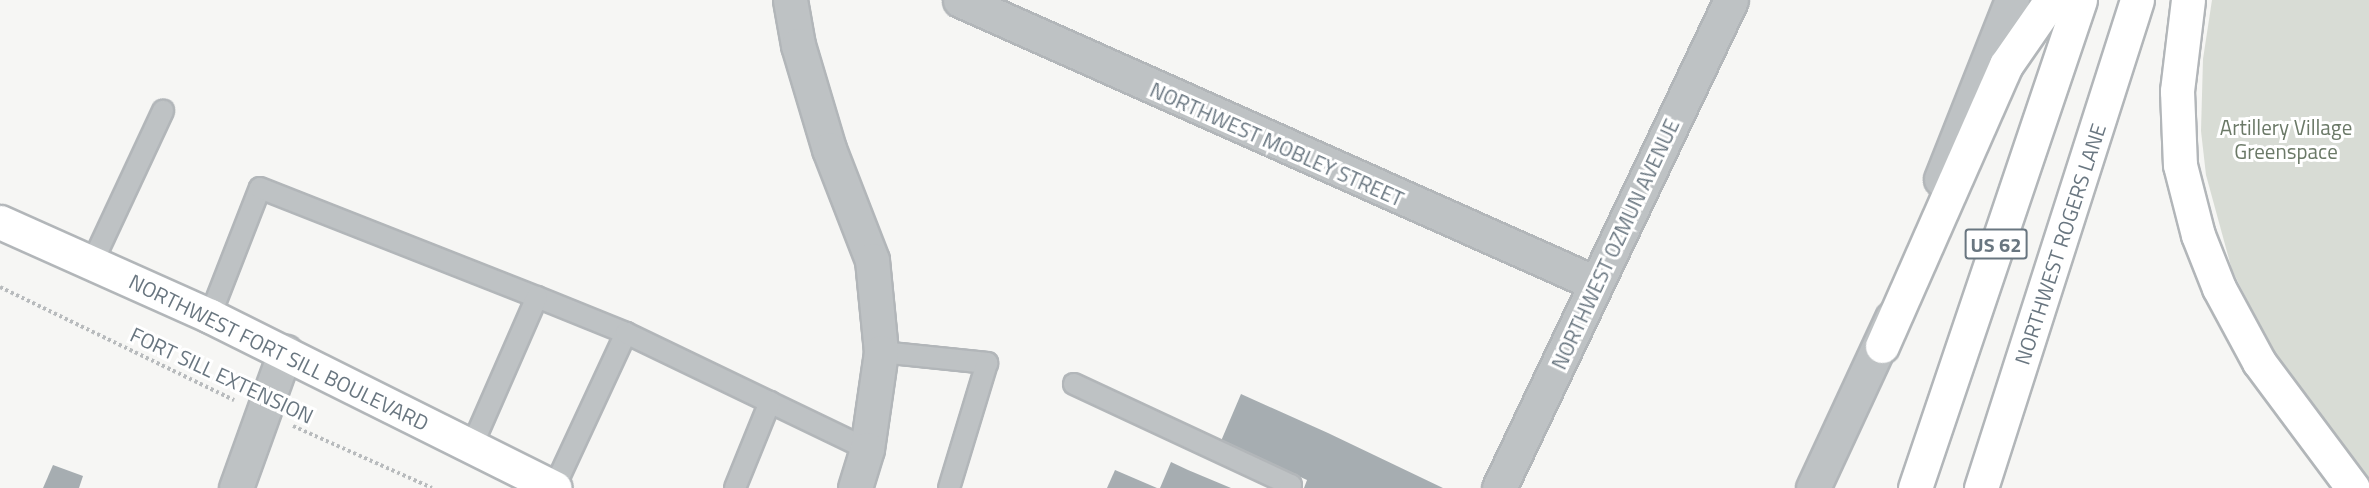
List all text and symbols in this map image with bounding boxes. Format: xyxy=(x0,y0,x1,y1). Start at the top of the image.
street label: NORTHWEST MOBLEY STREET xyxy=(1146,77,1408,211)
park label: Artillery Village Greenspace xyxy=(2220,114,2352,164)
street label: NORTHWEST OZMUN AVENUE xyxy=(1546,115,1684,373)
street label: NORTHWEST ROGERS LANE xyxy=(2009,120,2111,368)
road number: US 62 xyxy=(1964,227,2028,261)
street label: NORTHWEST FORT SILL BOULEVARD xyxy=(125,268,433,436)
street label: FORT SILL EXTENSION xyxy=(126,321,318,429)

